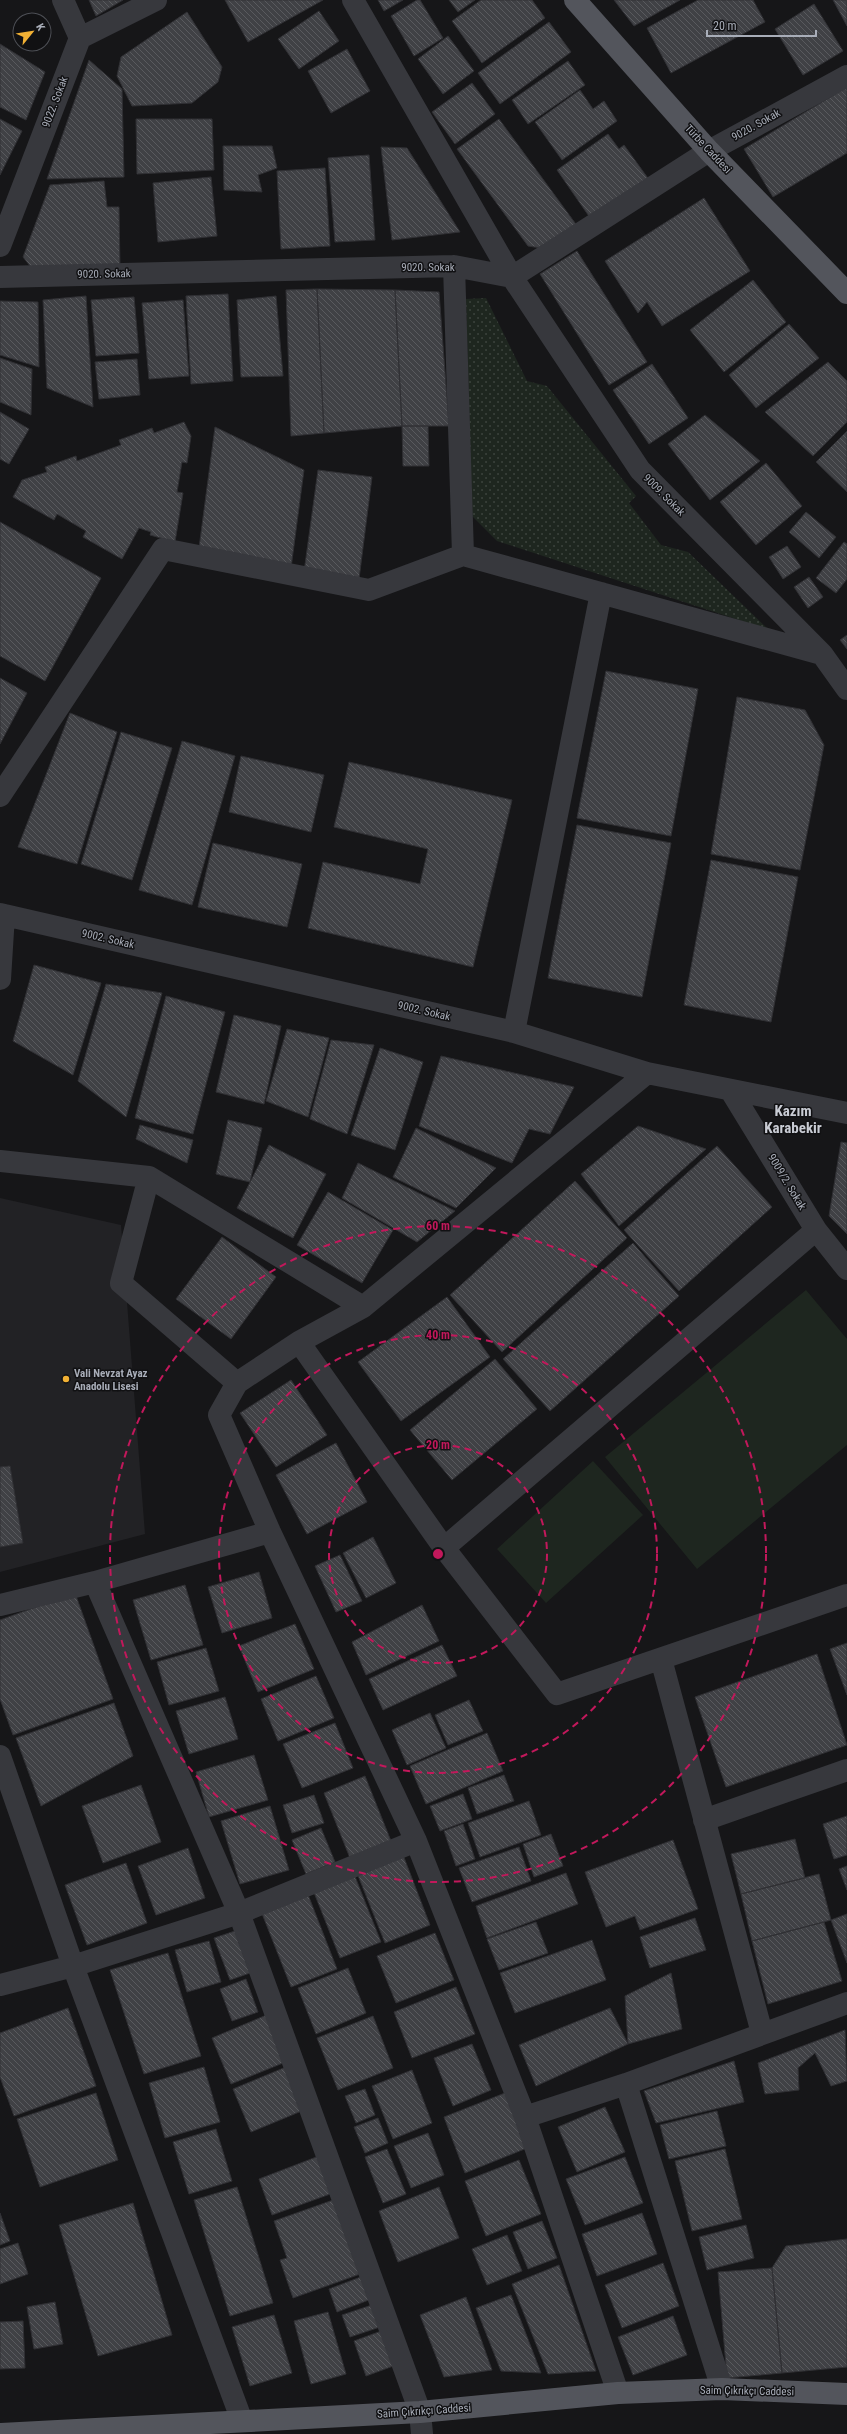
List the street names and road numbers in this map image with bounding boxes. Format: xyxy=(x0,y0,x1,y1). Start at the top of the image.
street label: 9022. Sokak xyxy=(39,75,71,129)
street label: 9020. Sokak xyxy=(729,106,783,144)
street label: Türbe Caddesi xyxy=(682,122,734,176)
street label: 9020. Sokak xyxy=(401,261,455,274)
street label: 9020. Sokak xyxy=(77,267,131,281)
street label: 9009. Sokak xyxy=(640,471,688,519)
street label: 9002. Sokak xyxy=(80,927,136,951)
street label: 9002. Sokak xyxy=(396,999,452,1023)
street label: 9009/2. Sokak xyxy=(765,1152,809,1212)
street label: Saim Çıkrıkçı Caddesi xyxy=(700,2384,794,2398)
street label: Saim Çıkrıkçı Caddesi xyxy=(377,2401,471,2421)

